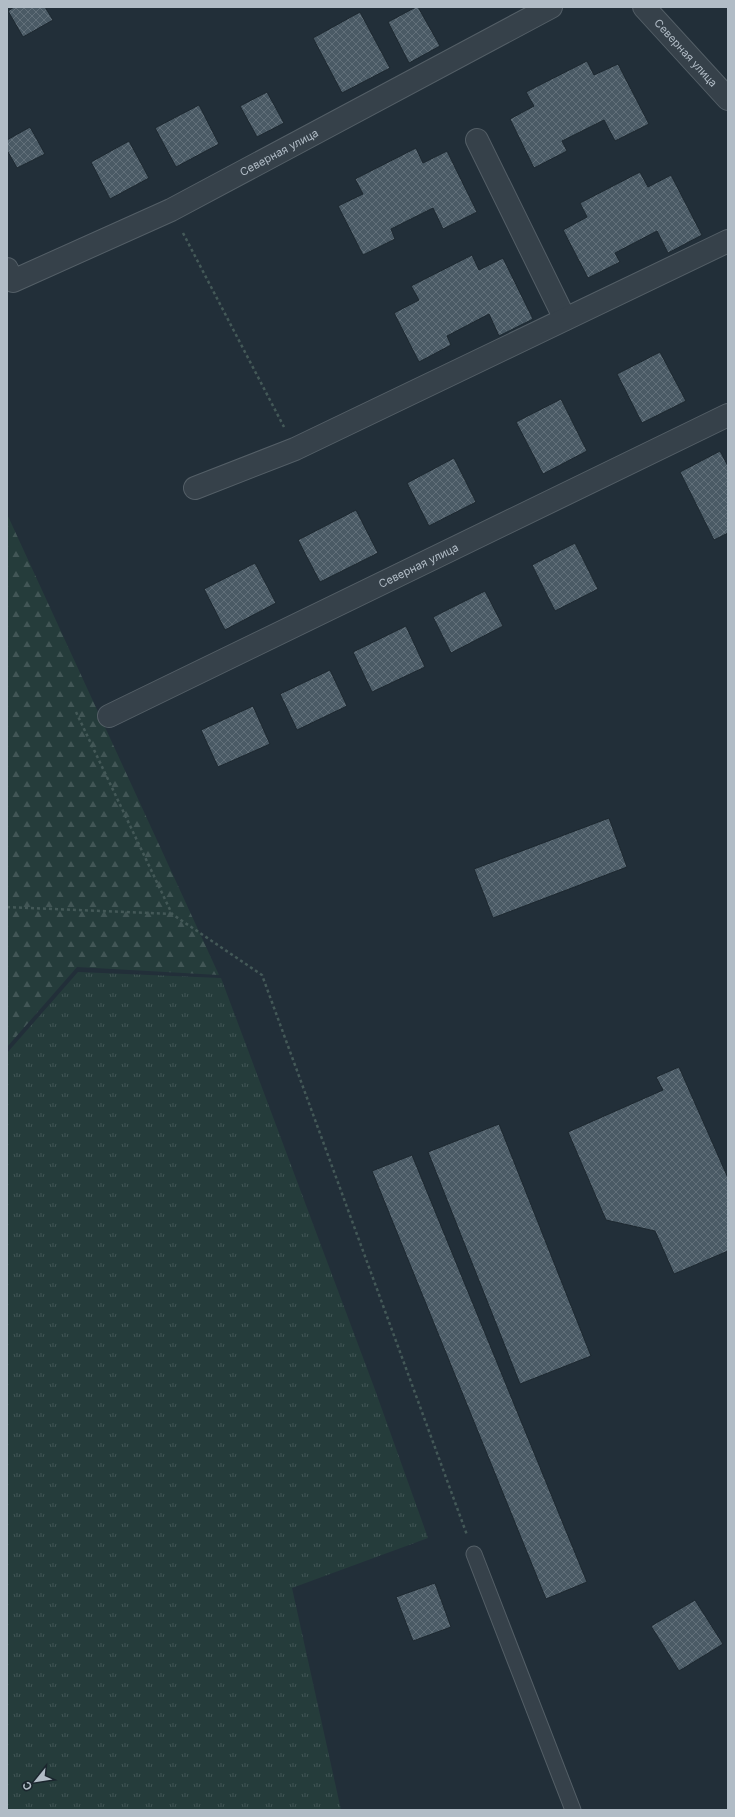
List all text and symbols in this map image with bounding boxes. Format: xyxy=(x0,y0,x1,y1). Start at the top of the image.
street label: Северная улица xyxy=(651,16,720,90)
street label: Северная улица xyxy=(237,126,321,179)
street label: Северная улица xyxy=(376,540,461,591)
north arrow xyxy=(16,1761,56,1801)
text: С xyxy=(19,1779,35,1793)

